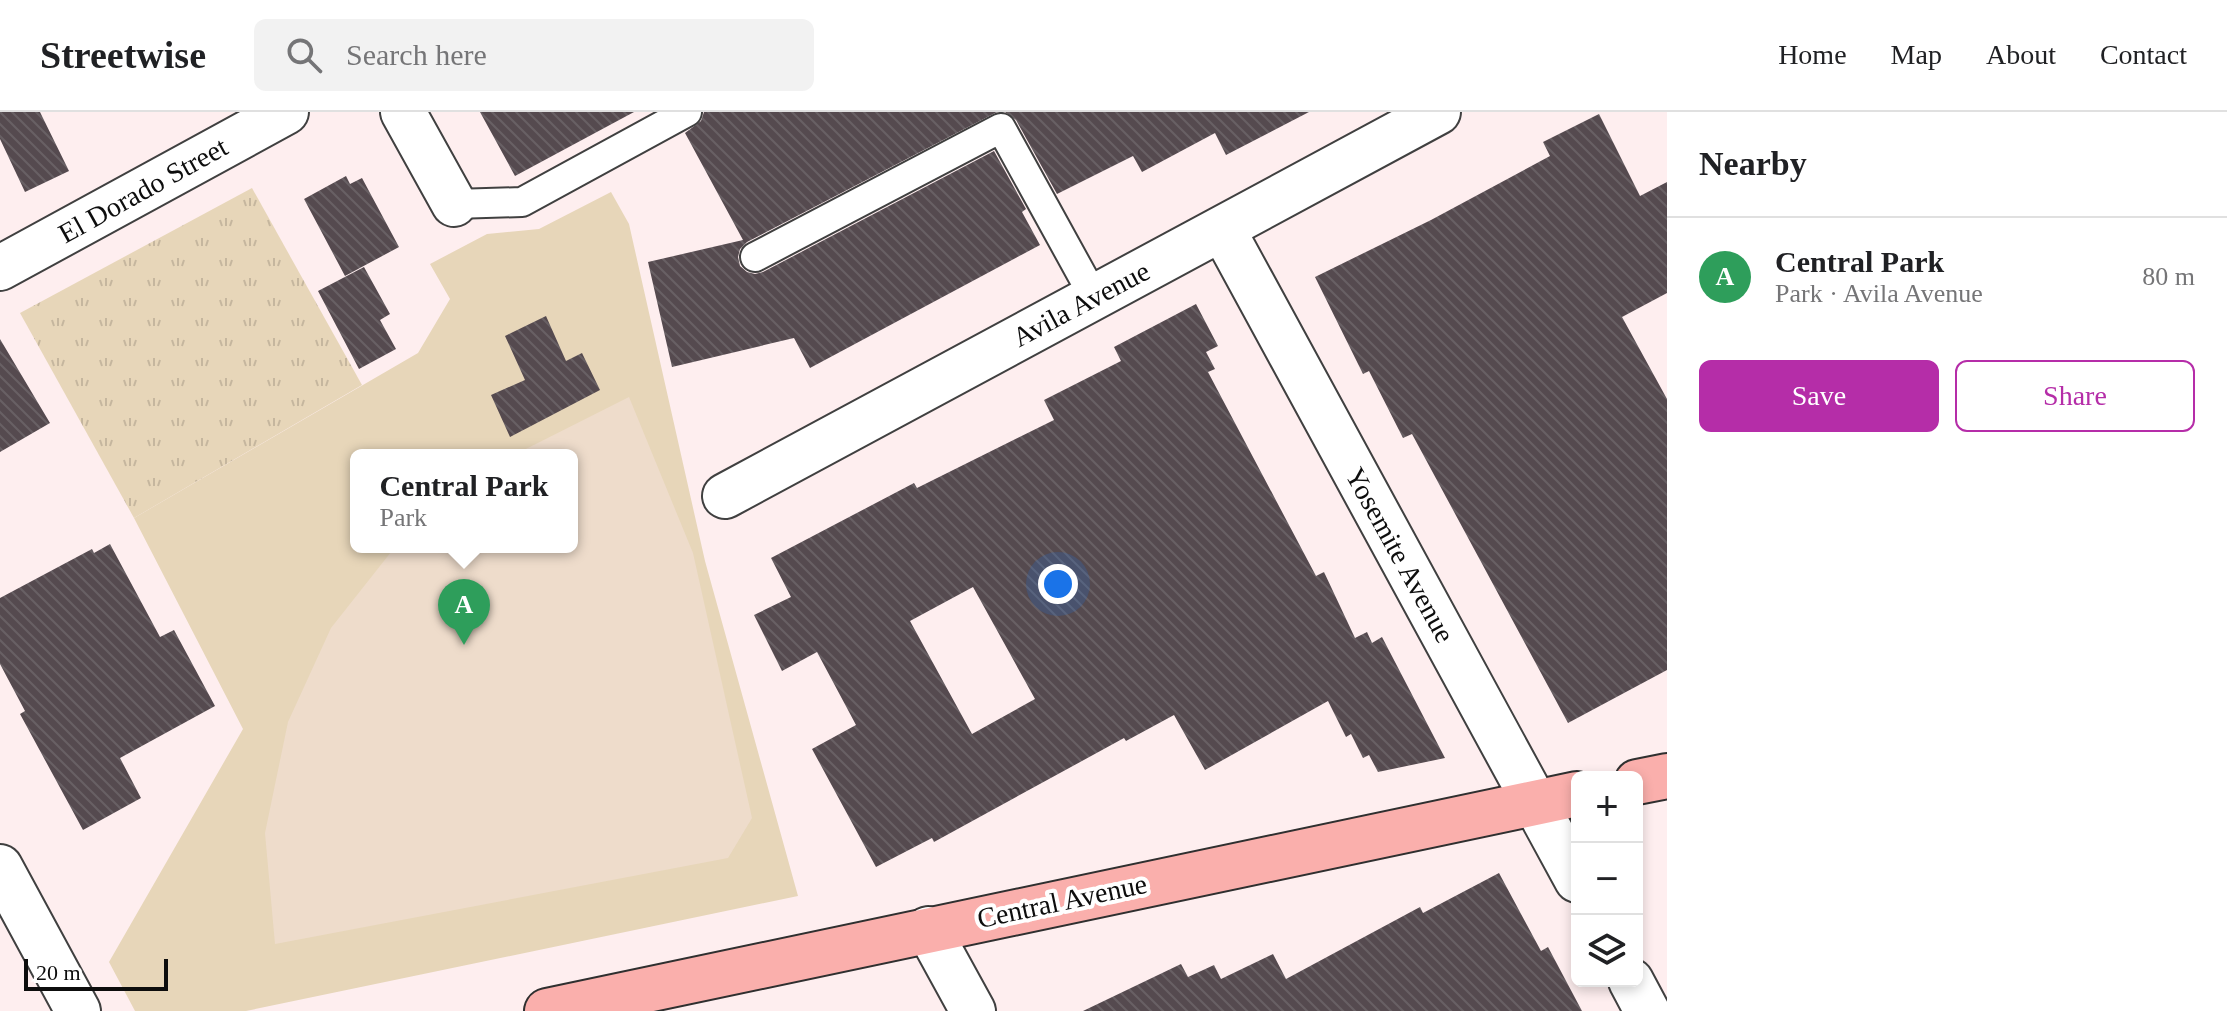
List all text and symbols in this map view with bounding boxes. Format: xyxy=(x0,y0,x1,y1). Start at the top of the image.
search box xyxy=(254,19,814,91)
icon: search xyxy=(282,33,326,77)
text: Streetwise xyxy=(40,34,206,76)
text: Search here xyxy=(346,38,487,71)
text: Home xyxy=(1778,39,1847,70)
text: Map xyxy=(1891,39,1942,70)
text: About xyxy=(1986,39,2056,70)
text: Contact xyxy=(2100,39,2187,70)
street label: El Dorado Street xyxy=(53,131,233,249)
text: Nearby xyxy=(1699,145,1807,182)
text: Central Park xyxy=(1775,245,1944,278)
street label: Avila Avenue xyxy=(1007,255,1155,353)
text: A xyxy=(1716,262,1734,291)
text: 80 m xyxy=(2142,262,2195,291)
text: Park · Avila Avenue xyxy=(1775,279,1983,308)
button: Save xyxy=(1699,360,1939,432)
button: Share xyxy=(1955,360,2195,432)
popup xyxy=(350,449,578,553)
street label: Yosemite Avenue xyxy=(1339,462,1461,648)
text: Central Park xyxy=(379,469,549,502)
text: Park xyxy=(379,503,427,532)
your location xyxy=(1038,564,1078,604)
pin: A xyxy=(438,579,490,645)
map controls xyxy=(1571,771,1643,987)
button: + xyxy=(1571,771,1643,843)
button: − xyxy=(1571,843,1643,915)
street label: Central Avenue xyxy=(974,868,1150,934)
button: layers xyxy=(1571,915,1643,987)
scale bar xyxy=(24,955,168,991)
text: 20 m xyxy=(36,960,81,985)

